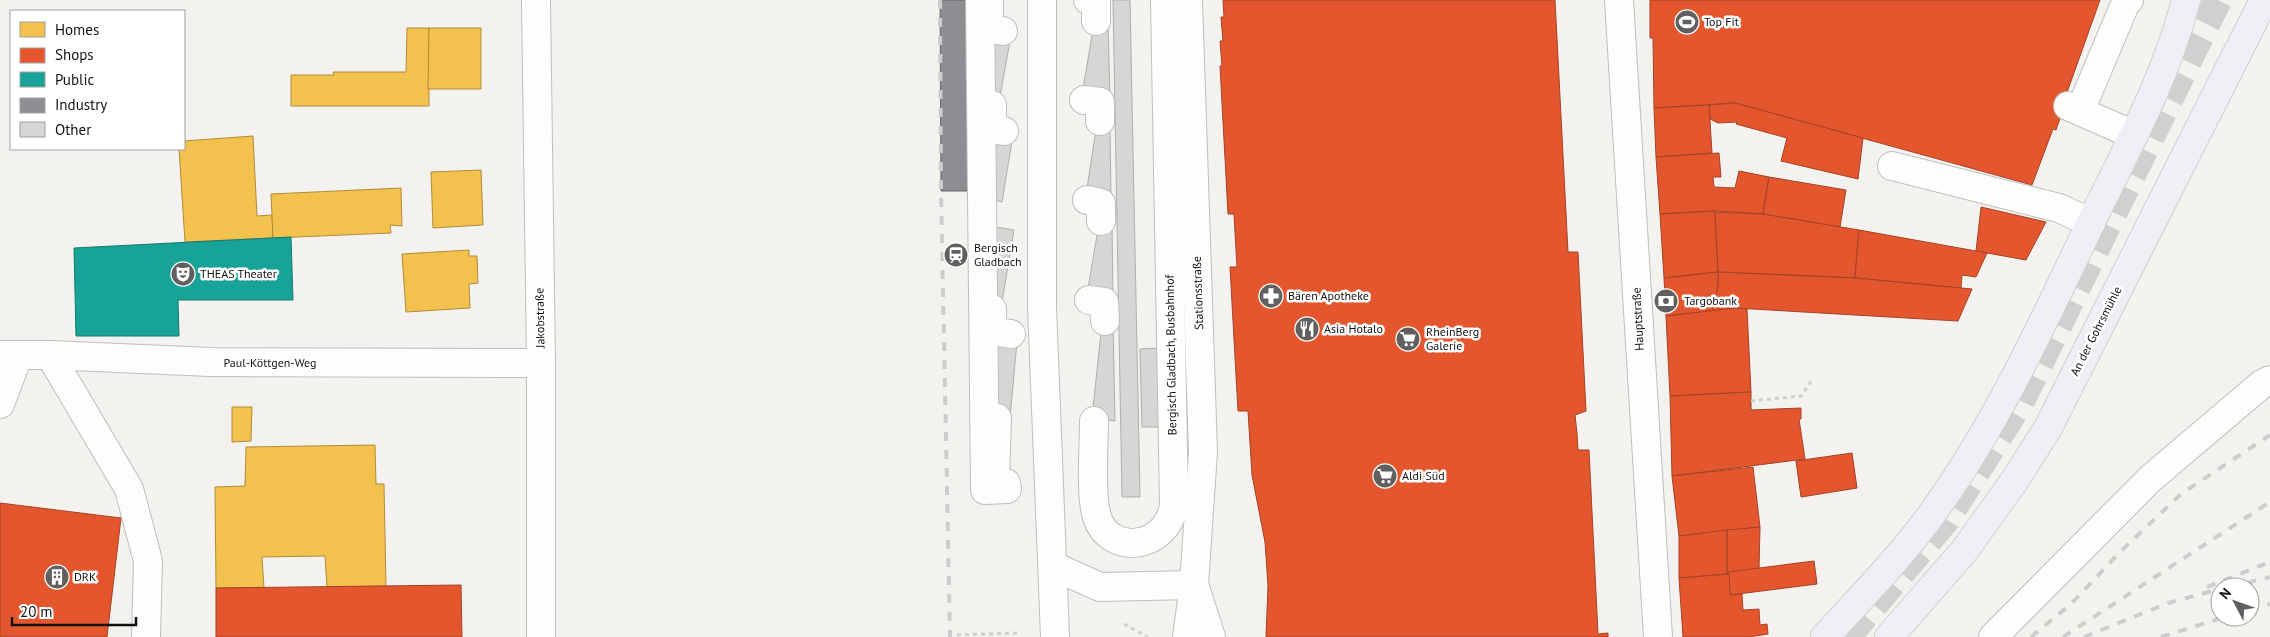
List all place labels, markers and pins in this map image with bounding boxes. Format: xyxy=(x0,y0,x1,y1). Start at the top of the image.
sports icon: Top Fit xyxy=(1674,9,1700,35)
place label: Top Fit xyxy=(1704,14,1739,29)
place label: Bergisch Gladbach xyxy=(974,240,1022,269)
station icon: Bergisch Gladbach xyxy=(943,242,969,268)
theatre icon: THEAS Theater xyxy=(170,261,196,287)
place label: THEAS Theater xyxy=(200,266,277,281)
pharmacy icon: Bären Apotheke xyxy=(1258,283,1284,309)
place label: Bären Apotheke xyxy=(1288,288,1369,303)
bank icon: Targobank xyxy=(1653,288,1679,314)
place label: Targobank xyxy=(1684,293,1737,308)
restaurant icon: Asia Hotalo xyxy=(1294,316,1320,342)
place label: Asia Hotalo xyxy=(1324,321,1383,336)
place label: RheinBerg Galerie xyxy=(1426,324,1479,353)
supermarket icon: RheinBerg Galerie xyxy=(1395,326,1421,352)
supermarket icon: Aldi Süd xyxy=(1372,463,1398,489)
place label: Aldi Süd xyxy=(1402,468,1445,483)
building icon: DRK xyxy=(44,564,70,590)
place label: DRK xyxy=(74,569,96,584)

